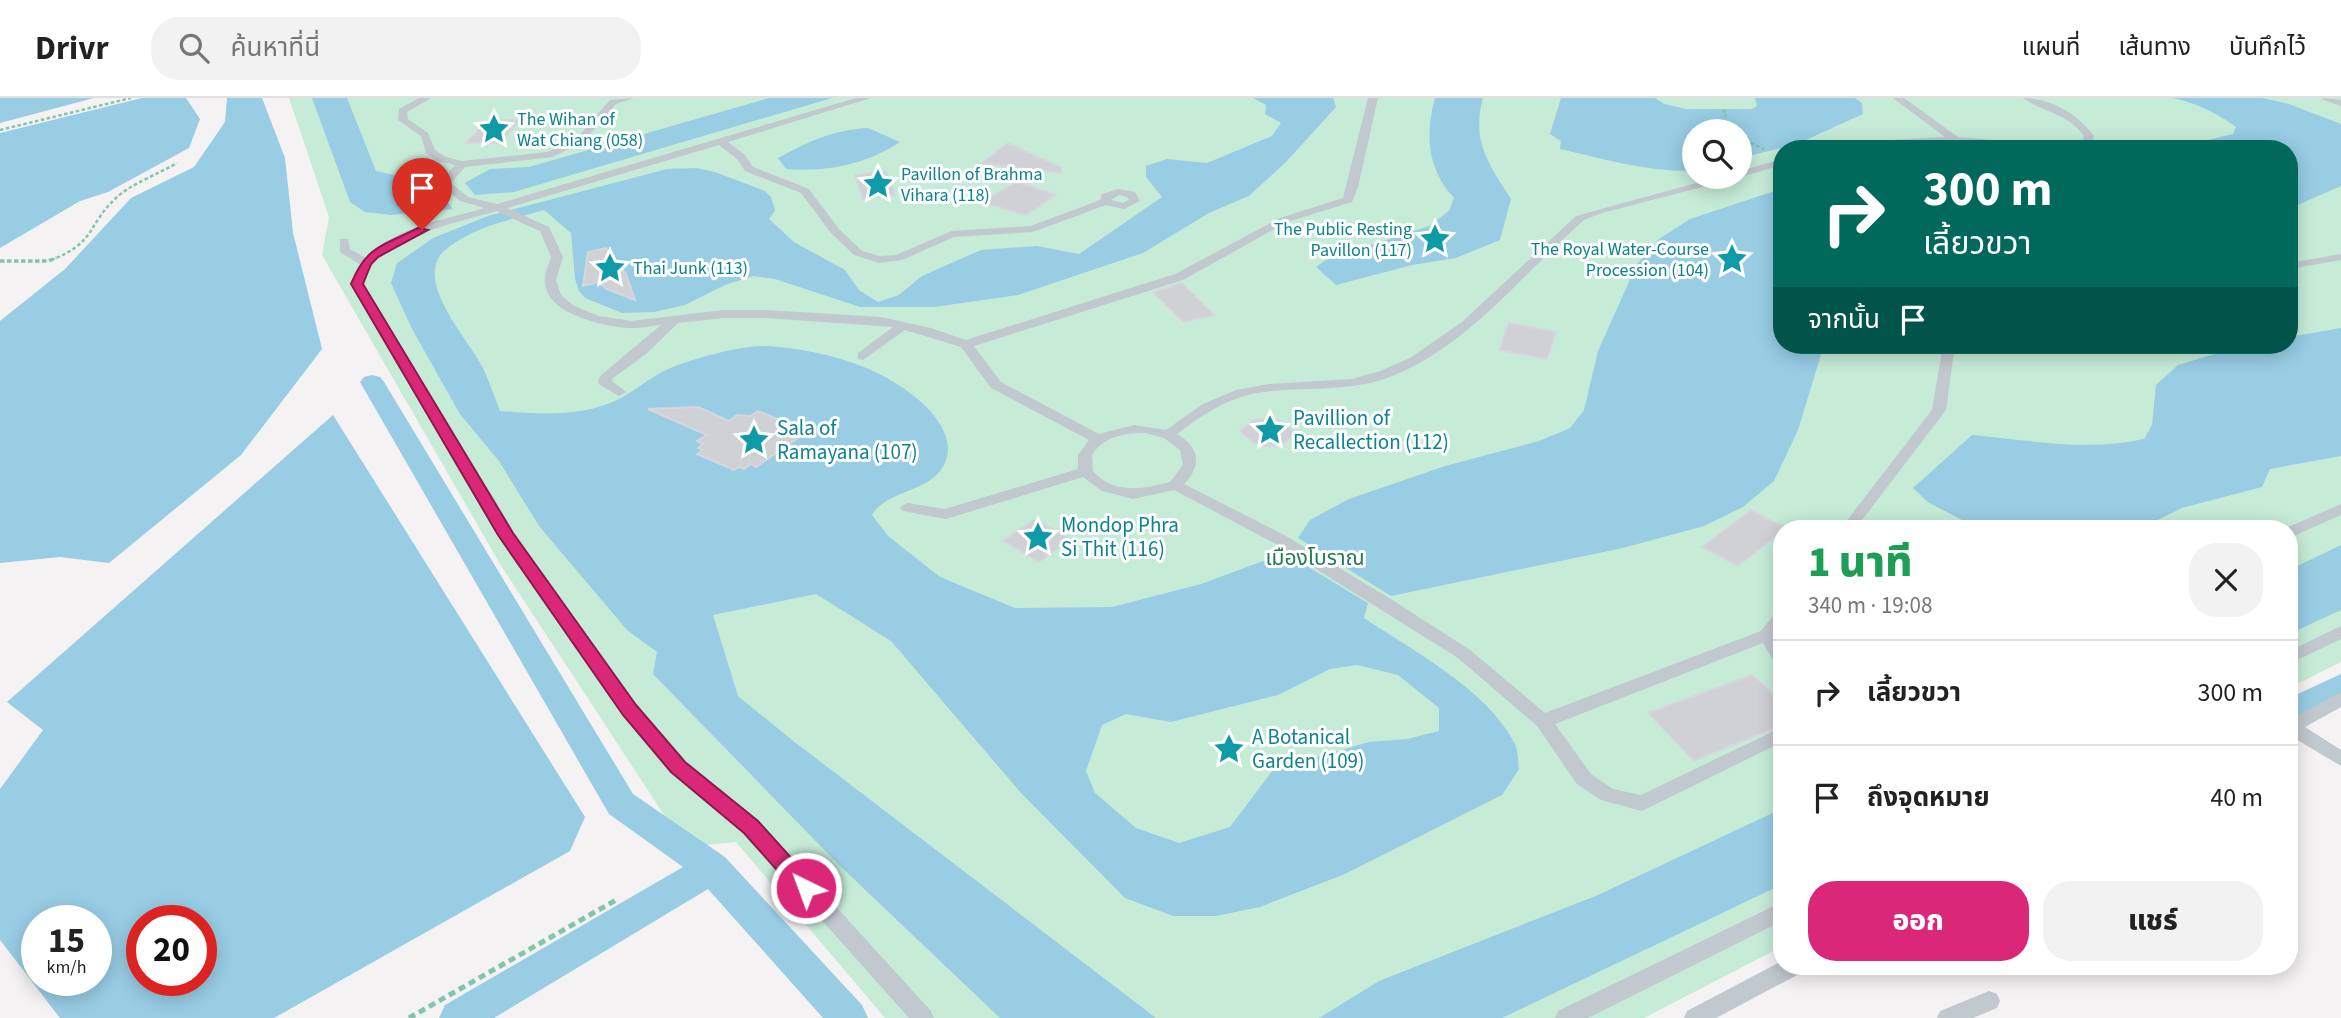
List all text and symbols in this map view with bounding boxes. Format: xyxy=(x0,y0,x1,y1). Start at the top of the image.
search box xyxy=(151,17,641,80)
text: Drivr xyxy=(35,25,109,72)
icon: search xyxy=(175,29,213,67)
text: ค้นหาที่นี่ xyxy=(231,29,320,66)
text: แผนที่ xyxy=(2022,30,2080,65)
text: เส้นทาง xyxy=(2118,30,2191,65)
text: บันทึกไว้ xyxy=(2229,30,2306,65)
place label: The Wihan of Wat Chiang (058) xyxy=(517,107,643,153)
place icon: The Wihan of Wat Chiang (058) xyxy=(477,112,511,146)
map controls xyxy=(1682,119,1752,189)
button: search xyxy=(1682,119,1752,189)
text: 300 m xyxy=(1923,155,2052,225)
pin xyxy=(392,158,452,230)
place label: Pavillon of Brahma Vihara (118) xyxy=(901,162,1043,208)
place icon: Pavillon of Brahma Vihara (118) xyxy=(861,167,895,201)
icon: right xyxy=(1808,168,1899,259)
icon: arrive xyxy=(403,169,441,207)
place label: The Public Resting Pavillon (117) xyxy=(1274,217,1412,263)
text: เลี้ยวขวา xyxy=(1923,221,2031,267)
place icon: The Public Resting Pavillon (117) xyxy=(1418,222,1452,256)
place label: The Royal Water-Course Procession (104) xyxy=(1531,237,1709,283)
place icon: The Royal Water-Course Procession (104) xyxy=(1715,242,1749,276)
place icon: Thai Junk (113) xyxy=(593,251,627,285)
place label: Thai Junk (113) xyxy=(633,256,748,281)
text: จากนั้น xyxy=(1808,301,1880,338)
icon: arrive xyxy=(1894,301,1932,339)
place label: Pavillion of Recallection (112) xyxy=(1293,403,1449,457)
place label: Sala of Ramayana (107) xyxy=(777,413,918,467)
place icon: Pavillion of Recallection (112) xyxy=(1253,413,1287,447)
place icon: Sala of Ramayana (107) xyxy=(737,423,771,457)
place label: Mondop Phra Si Thit (116) xyxy=(1061,510,1179,564)
place icon: Mondop Phra Si Thit (116) xyxy=(1021,520,1055,554)
text: 1 นาที xyxy=(1808,533,1913,593)
park label: เมืองโบราณ xyxy=(1265,543,1365,573)
button: close xyxy=(2189,543,2263,617)
text: 340 m · 19:08 xyxy=(1808,589,1932,622)
icon: right xyxy=(1808,674,1846,712)
text: เลี้ยวขวา xyxy=(1867,674,1961,711)
text: 300 m xyxy=(2197,674,2263,711)
place label: A Botanical Garden (109) xyxy=(1252,722,1364,776)
place icon: A Botanical Garden (109) xyxy=(1212,732,1246,766)
icon: arrive xyxy=(1808,779,1846,817)
text: ถึงจุดหมาย xyxy=(1867,779,1990,816)
text: 40 m xyxy=(2210,779,2263,816)
position arrow xyxy=(769,851,843,925)
button: ออก xyxy=(1808,881,2029,961)
button: แชร์ xyxy=(2043,881,2263,961)
speed limit sign: 20 xyxy=(126,905,217,996)
text: 15 xyxy=(48,916,85,966)
text: km/h xyxy=(47,955,86,980)

